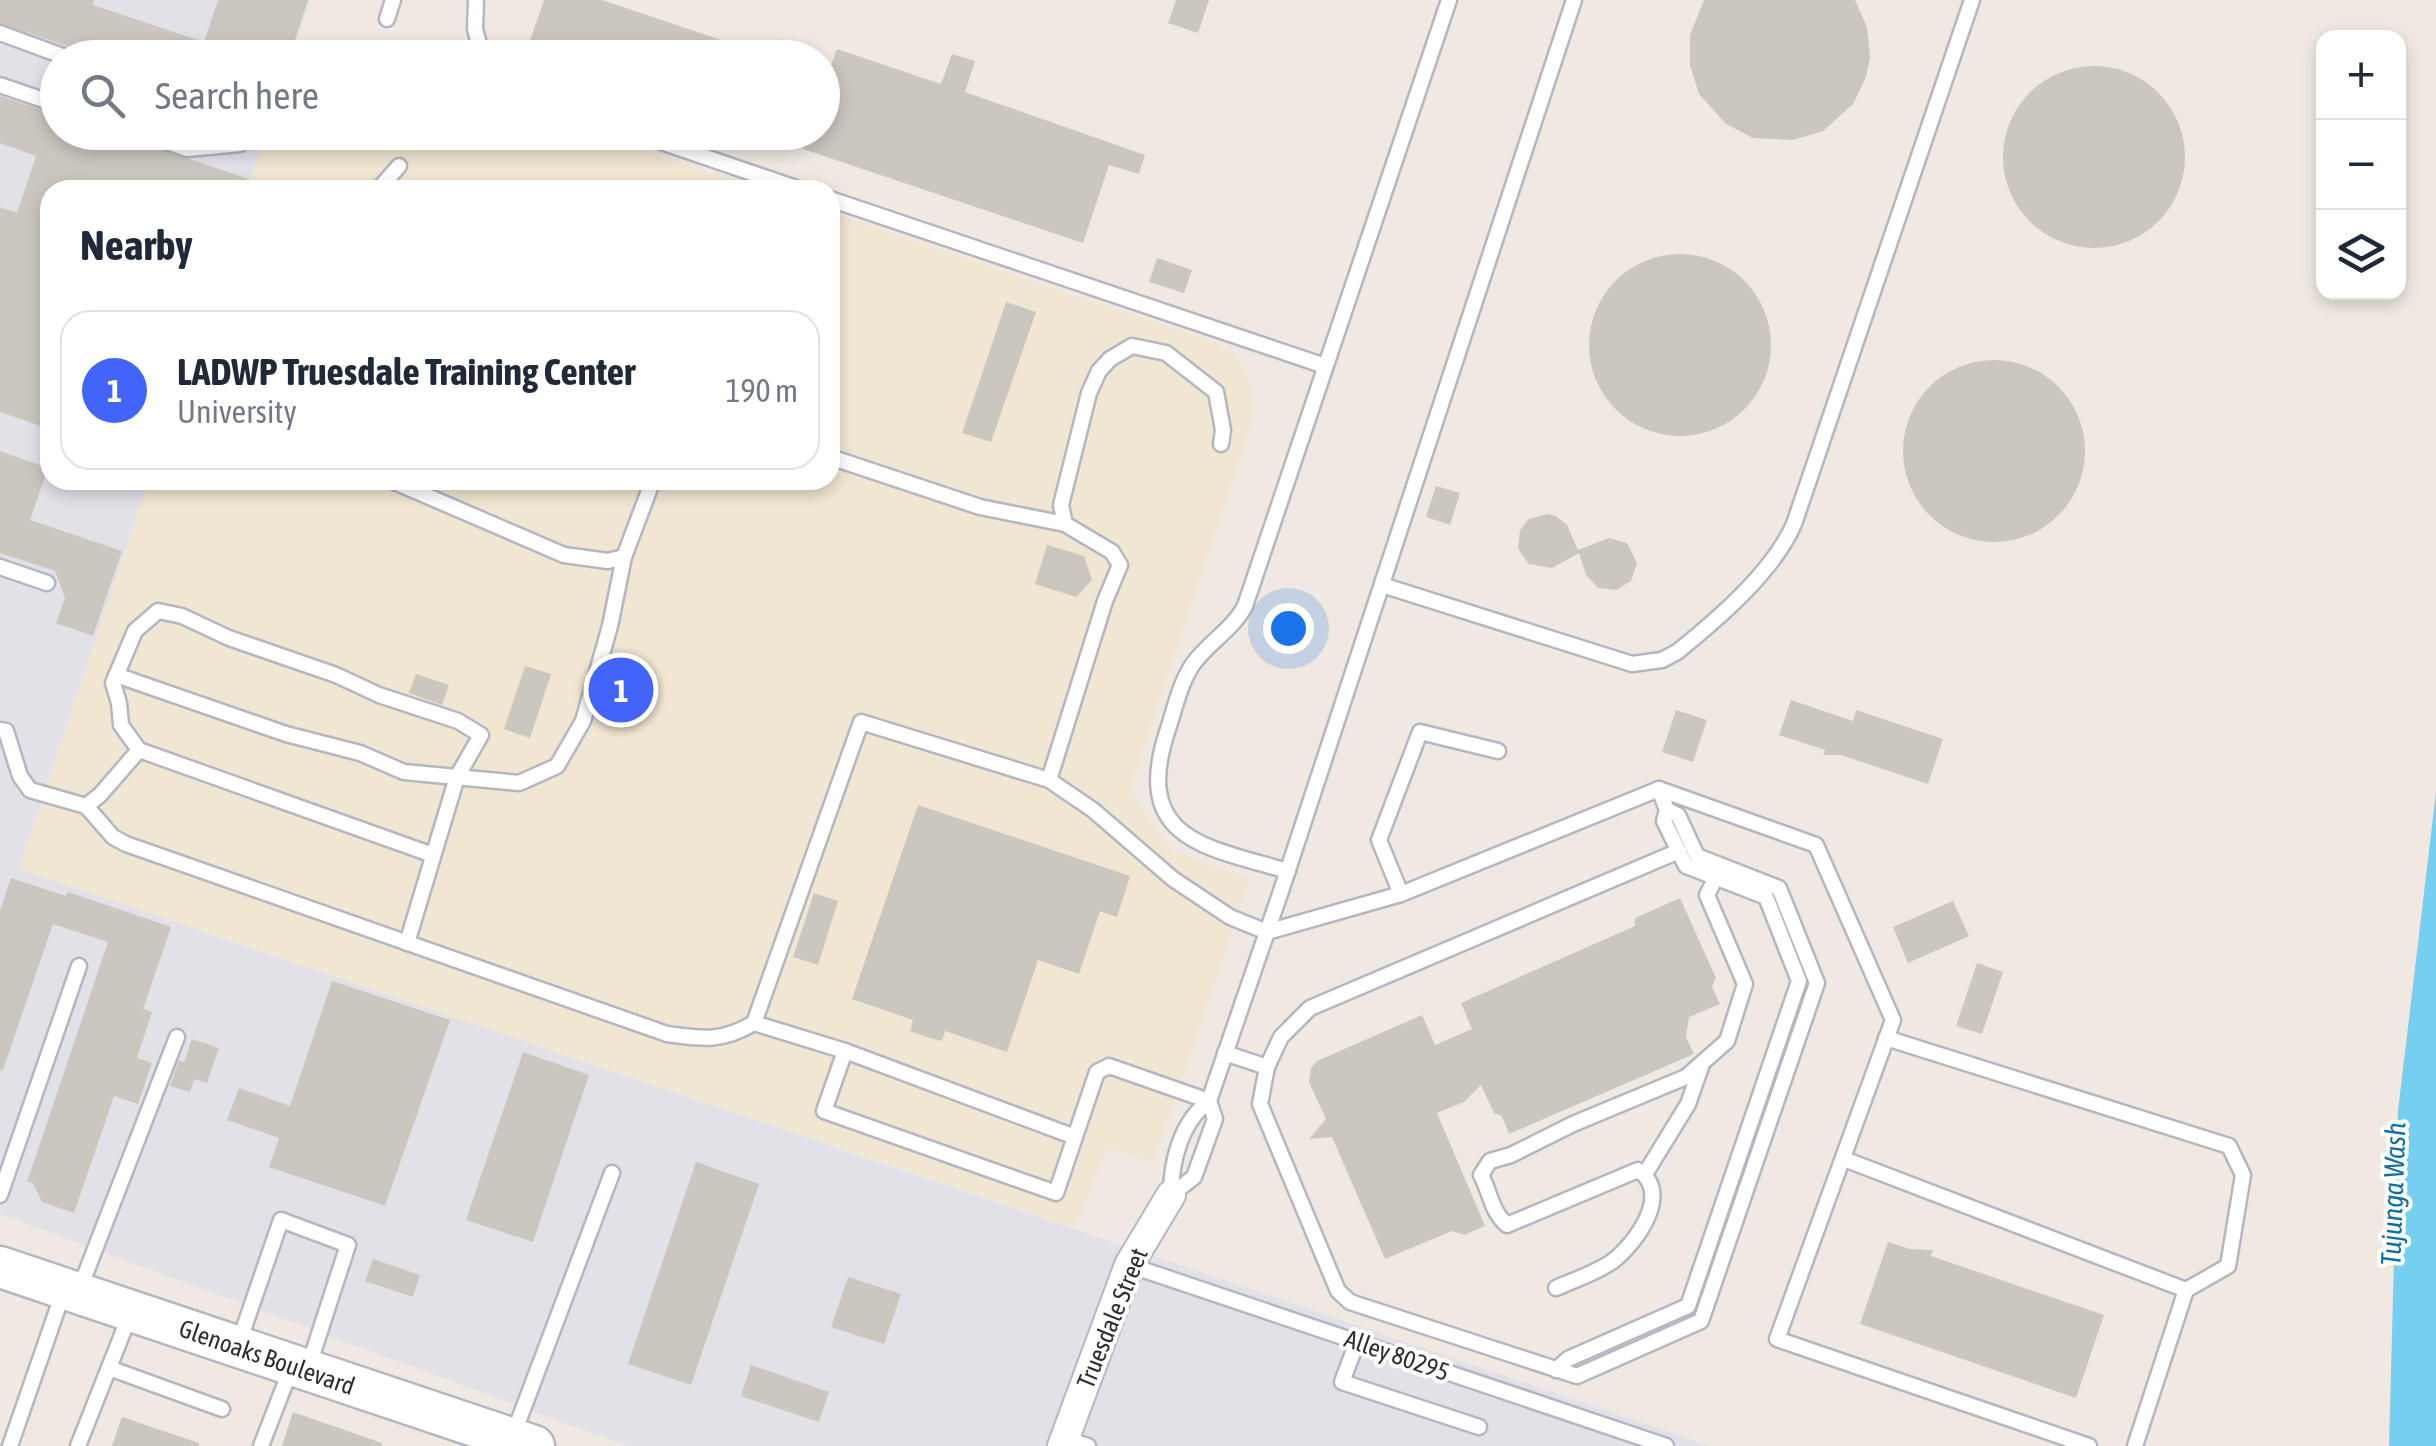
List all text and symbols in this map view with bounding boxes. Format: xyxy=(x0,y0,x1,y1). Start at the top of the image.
map controls xyxy=(2316,30,2406,300)
button: + xyxy=(2316,30,2406,120)
search box xyxy=(40,40,840,150)
icon: search xyxy=(75,68,130,123)
text: Search here xyxy=(155,74,319,117)
button: − xyxy=(2316,120,2406,210)
button: layers xyxy=(2316,210,2406,300)
text: Nearby xyxy=(80,221,193,269)
text: LADWP Truesdale Training Center xyxy=(177,350,635,393)
text: 1 xyxy=(107,372,122,409)
text: 190 m xyxy=(725,372,798,409)
text: University xyxy=(177,393,297,430)
your location xyxy=(1263,603,1314,654)
pin: 1 xyxy=(588,652,654,728)
water label: Tujunga Wash xyxy=(2375,1121,2412,1266)
street label: Truesdale Street xyxy=(1071,1244,1153,1392)
street label: Glenoaks Boulevard xyxy=(176,1314,358,1400)
street label: Alley 80295 xyxy=(1341,1324,1453,1386)

